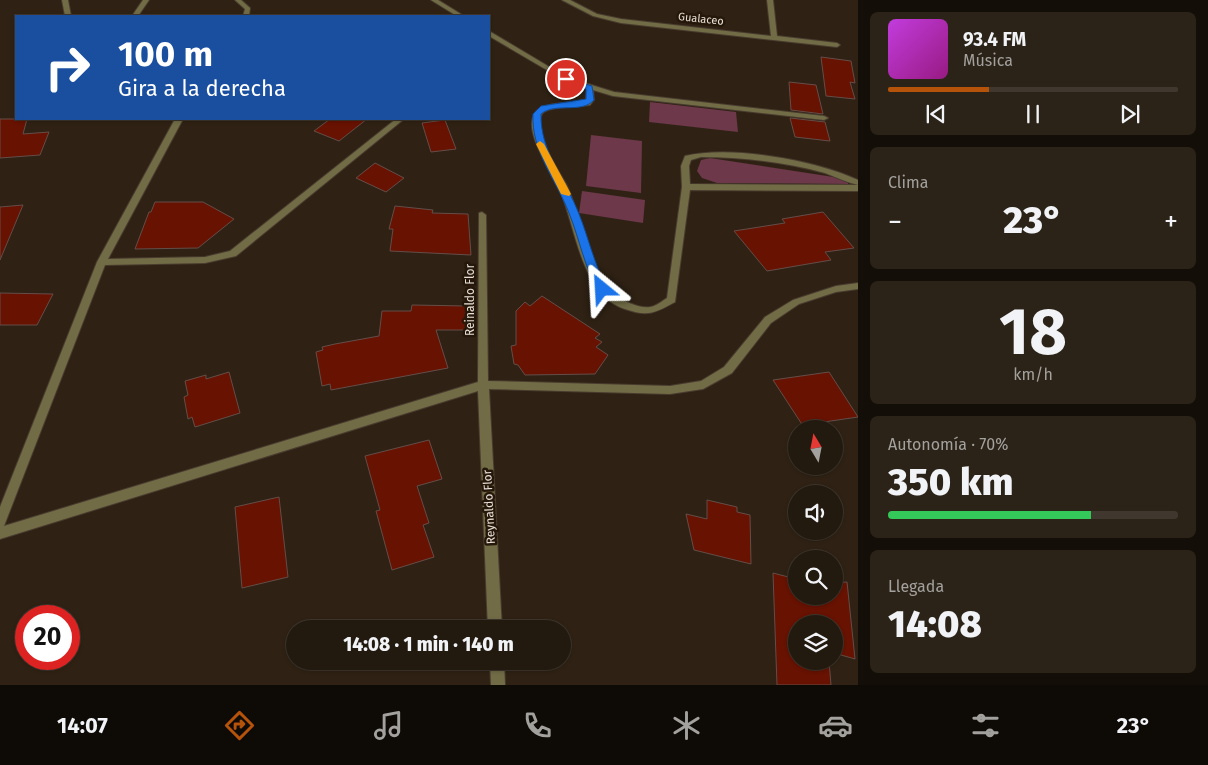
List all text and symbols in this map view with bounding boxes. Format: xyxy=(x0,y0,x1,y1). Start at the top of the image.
street label: Gualaceo xyxy=(678,10,724,28)
text: 93.4 FM xyxy=(963,28,1026,51)
text: 100 m xyxy=(118,33,213,75)
icon: right xyxy=(35,35,100,100)
text: Música xyxy=(963,51,1013,70)
pin xyxy=(545,58,587,100)
icon: arrive xyxy=(552,65,580,93)
text: Gira a la derecha xyxy=(118,75,286,102)
icon: previous xyxy=(922,100,950,128)
icon: pause xyxy=(1019,100,1047,128)
icon: next xyxy=(1116,100,1144,128)
text: Clima xyxy=(888,173,928,192)
text: 23° xyxy=(1003,197,1063,243)
text: − xyxy=(888,205,902,238)
text: + xyxy=(1164,205,1178,238)
position arrow xyxy=(575,262,627,314)
street label: Reinaldo Flor xyxy=(463,264,477,336)
text: 18 xyxy=(999,293,1067,371)
text: km/h xyxy=(1013,365,1053,384)
north arrow xyxy=(788,420,842,475)
map controls xyxy=(788,420,843,670)
text: Autonomía · 70% xyxy=(888,435,1008,454)
text: 350 km xyxy=(888,459,1013,505)
street label: Reynaldo Flor xyxy=(480,469,498,545)
button: sound xyxy=(788,485,843,540)
button: search xyxy=(788,550,843,605)
text: Llegada xyxy=(888,577,944,596)
text: 14:08 xyxy=(888,601,982,647)
speed limit sign: 20 xyxy=(15,605,80,670)
button: layers xyxy=(788,615,843,670)
text: 14:08 · 1 min · 140 m xyxy=(343,633,514,656)
icon: directions xyxy=(222,708,257,743)
icon: music xyxy=(371,708,406,743)
icon: phone xyxy=(520,708,555,743)
icon: climate xyxy=(669,708,704,743)
icon: car xyxy=(818,708,853,743)
icon: filters xyxy=(968,708,1003,743)
text: 14:07 xyxy=(57,712,108,739)
text: 23° xyxy=(1117,712,1151,739)

